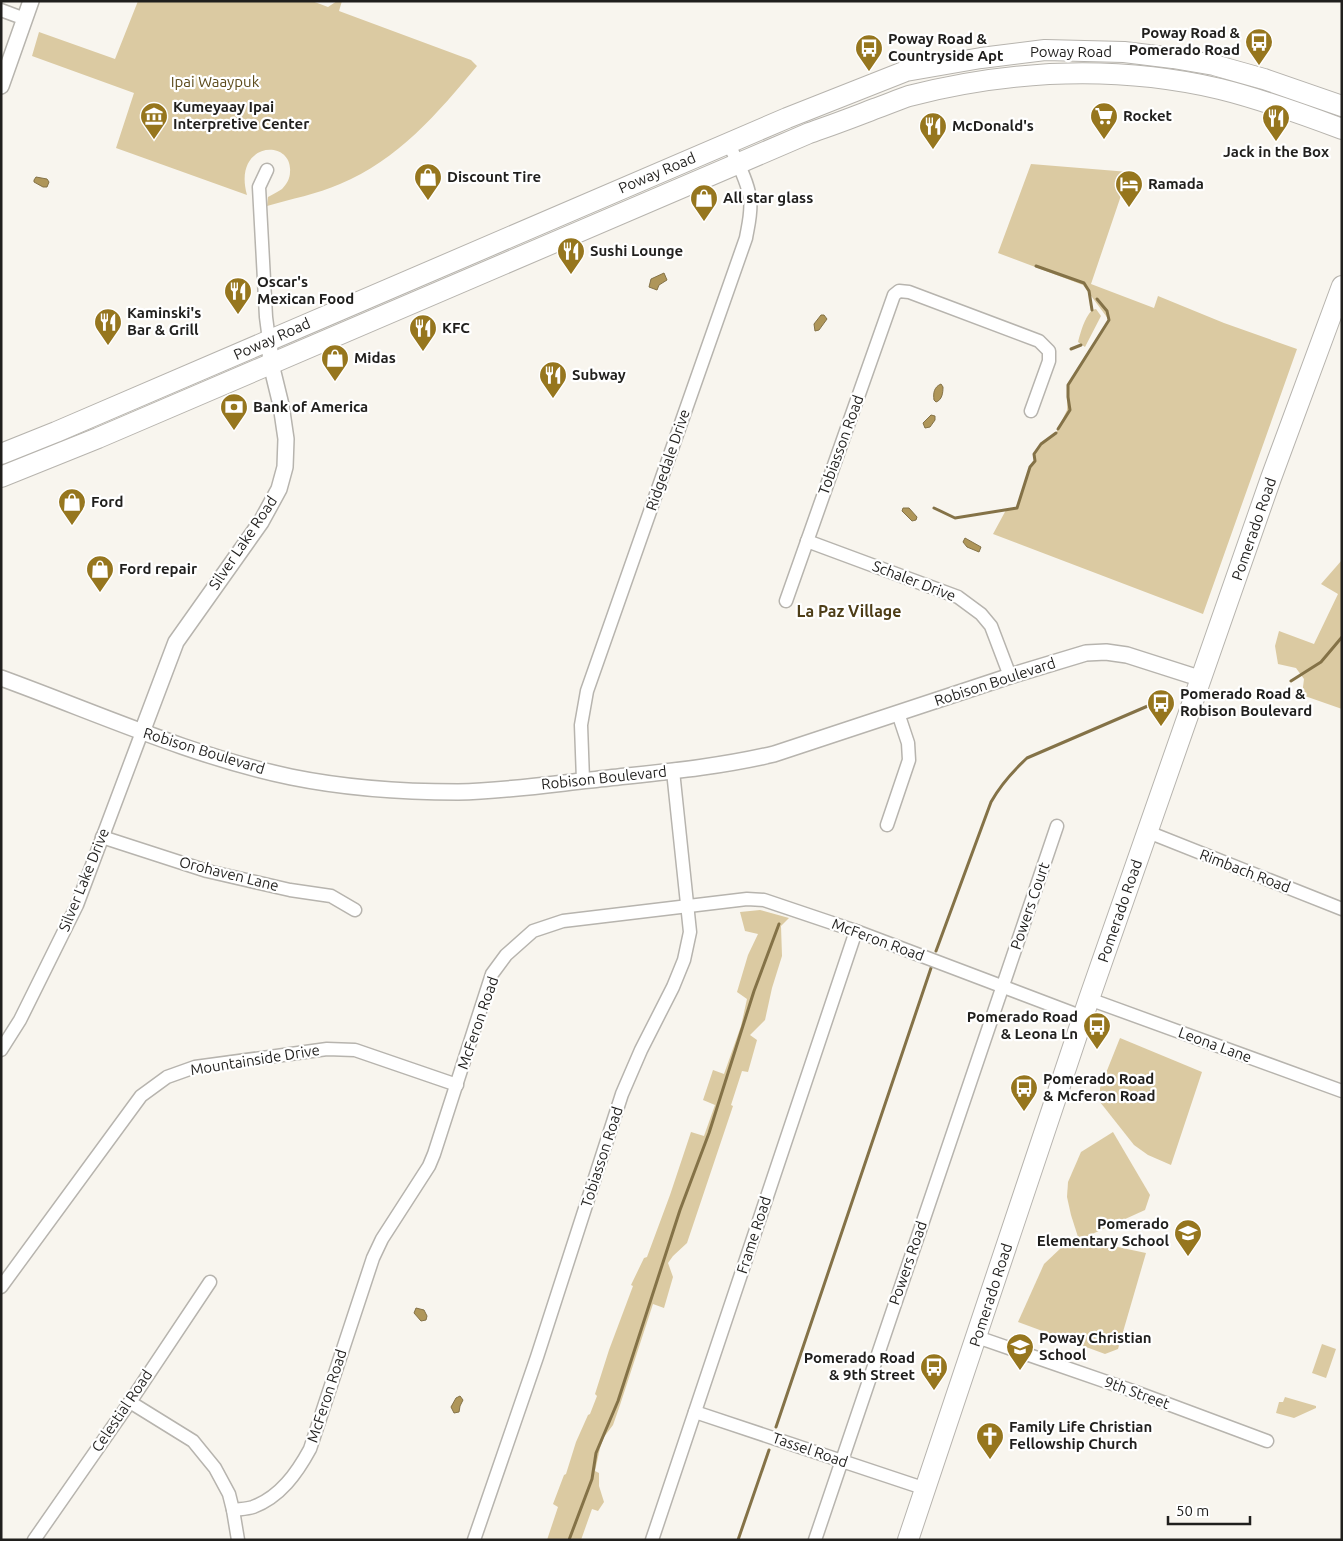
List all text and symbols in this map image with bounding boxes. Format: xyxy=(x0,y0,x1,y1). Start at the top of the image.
place label: Poway Road & Pomerado Road xyxy=(1129,24,1241,58)
bus stop icon: Poway Road & Pomerado Road xyxy=(1244,27,1274,66)
place label: Poway Road & Countryside Apt xyxy=(888,30,1004,64)
bus stop icon: Poway Road & Countryside Apt xyxy=(854,33,884,72)
street label: Poway Road xyxy=(1030,43,1112,60)
park label: Ipai Waaypuk xyxy=(171,73,260,90)
place label: Kumeyaay Ipai Interpretive Center xyxy=(173,98,310,132)
museum icon: Kumeyaay Ipai Interpretive Center xyxy=(139,101,169,140)
supermarket icon: Rocket xyxy=(1089,101,1119,140)
restaurant icon: Jack in the Box xyxy=(1261,103,1291,142)
place label: Rocket xyxy=(1123,107,1173,124)
restaurant icon: McDonald's xyxy=(918,111,948,150)
place label: McDonald's xyxy=(952,117,1034,134)
place label: Jack in the Box xyxy=(1223,143,1329,160)
street label: Poway Road xyxy=(616,149,698,196)
shop icon: Discount Tire xyxy=(413,162,443,201)
place label: Discount Tire xyxy=(447,168,541,185)
hotel icon: Ramada xyxy=(1114,169,1144,208)
place label: Ramada xyxy=(1148,175,1204,192)
shop icon: All star glass xyxy=(689,183,719,222)
place label: All star glass xyxy=(723,189,813,206)
restaurant icon: Sushi Lounge xyxy=(556,236,586,275)
place label: Sushi Lounge xyxy=(590,242,683,259)
place label: Oscar's Mexican Food xyxy=(257,273,354,307)
restaurant icon: Oscar's Mexican Food xyxy=(223,276,253,315)
place label: Kaminski's Bar & Grill xyxy=(127,304,201,338)
restaurant icon: Kaminski's Bar & Grill xyxy=(93,307,123,346)
restaurant icon: KFC xyxy=(408,313,438,352)
street label: Poway Road xyxy=(231,314,313,363)
place label: KFC xyxy=(442,319,470,336)
shop icon: Midas xyxy=(320,343,350,382)
place label: Midas xyxy=(354,349,396,366)
restaurant icon: Subway xyxy=(538,360,568,399)
place label: Subway xyxy=(572,366,626,383)
bank icon: Bank of America xyxy=(219,392,249,431)
street label: Tobiasson Road xyxy=(815,393,866,497)
place label: Bank of America xyxy=(253,398,368,415)
street label: Ridgedale Drive xyxy=(642,407,693,513)
street label: Pomerado Road xyxy=(1228,475,1279,583)
shop icon: Ford xyxy=(57,487,87,526)
place label: Ford xyxy=(91,493,123,510)
street label: Silver Lake Road xyxy=(205,493,280,593)
shop icon: Ford repair xyxy=(85,554,115,593)
street label: Schaler Drive xyxy=(870,557,958,604)
place label: Ford repair xyxy=(119,560,198,577)
district label: La Paz Village xyxy=(797,602,901,620)
street label: Robison Boulevard xyxy=(932,654,1058,709)
place label: Pomerado Road & Robison Boulevard xyxy=(1180,685,1312,719)
bus stop icon: Pomerado Road & Robison Boulevard xyxy=(1146,688,1176,727)
street label: Robison Boulevard xyxy=(141,724,267,777)
street label: Robison Boulevard xyxy=(540,762,668,793)
street label: Silver Lake Drive xyxy=(55,826,112,934)
street label: Rimbach Road xyxy=(1197,845,1293,896)
street label: Orohaven Lane xyxy=(178,853,281,894)
street label: Pomerado Road xyxy=(1094,857,1145,965)
street label: Powers Court xyxy=(1007,860,1052,952)
street label: McFeron Road xyxy=(830,915,927,964)
street label: McFeron Road xyxy=(454,974,501,1072)
place label: Pomerado Road & Leona Ln xyxy=(967,1008,1078,1042)
bus stop icon: Pomerado Road & Leona Ln xyxy=(1082,1011,1112,1050)
street label: Leona Lane xyxy=(1176,1023,1254,1066)
street label: Mountainside Drive xyxy=(189,1041,321,1078)
place label: Pomerado Road & Mcferon Road xyxy=(1043,1070,1156,1104)
bus stop icon: Pomerado Road & Mcferon Road xyxy=(1009,1073,1039,1112)
street label: Tobiasson Road xyxy=(577,1104,626,1209)
street label: Frame Road xyxy=(733,1194,774,1276)
place label: Pomerado Elementary School xyxy=(1037,1215,1169,1249)
school or university icon: Pomerado Elementary School xyxy=(1173,1218,1203,1257)
street label: Powers Road xyxy=(885,1219,930,1307)
street label: Pomerado Road xyxy=(966,1241,1015,1349)
place label: Poway Christian School xyxy=(1039,1329,1152,1363)
school or university icon: Poway Christian School xyxy=(1005,1332,1035,1371)
street label: McFeron Road xyxy=(303,1347,350,1445)
place label: Pomerado Road & 9th Street xyxy=(804,1349,916,1383)
bus stop icon: Pomerado Road & 9th Street xyxy=(919,1352,949,1391)
street label: Celestial Road xyxy=(88,1366,155,1455)
street label: 9th Street xyxy=(1102,1373,1172,1412)
place label: Family Life Christian Fellowship Church xyxy=(1009,1418,1152,1452)
church icon: Family Life Christian Fellowship Church xyxy=(975,1421,1005,1460)
street label: Tassel Road xyxy=(770,1429,850,1470)
scale bar xyxy=(1168,1494,1250,1526)
text: 50 m xyxy=(1176,1502,1209,1519)

